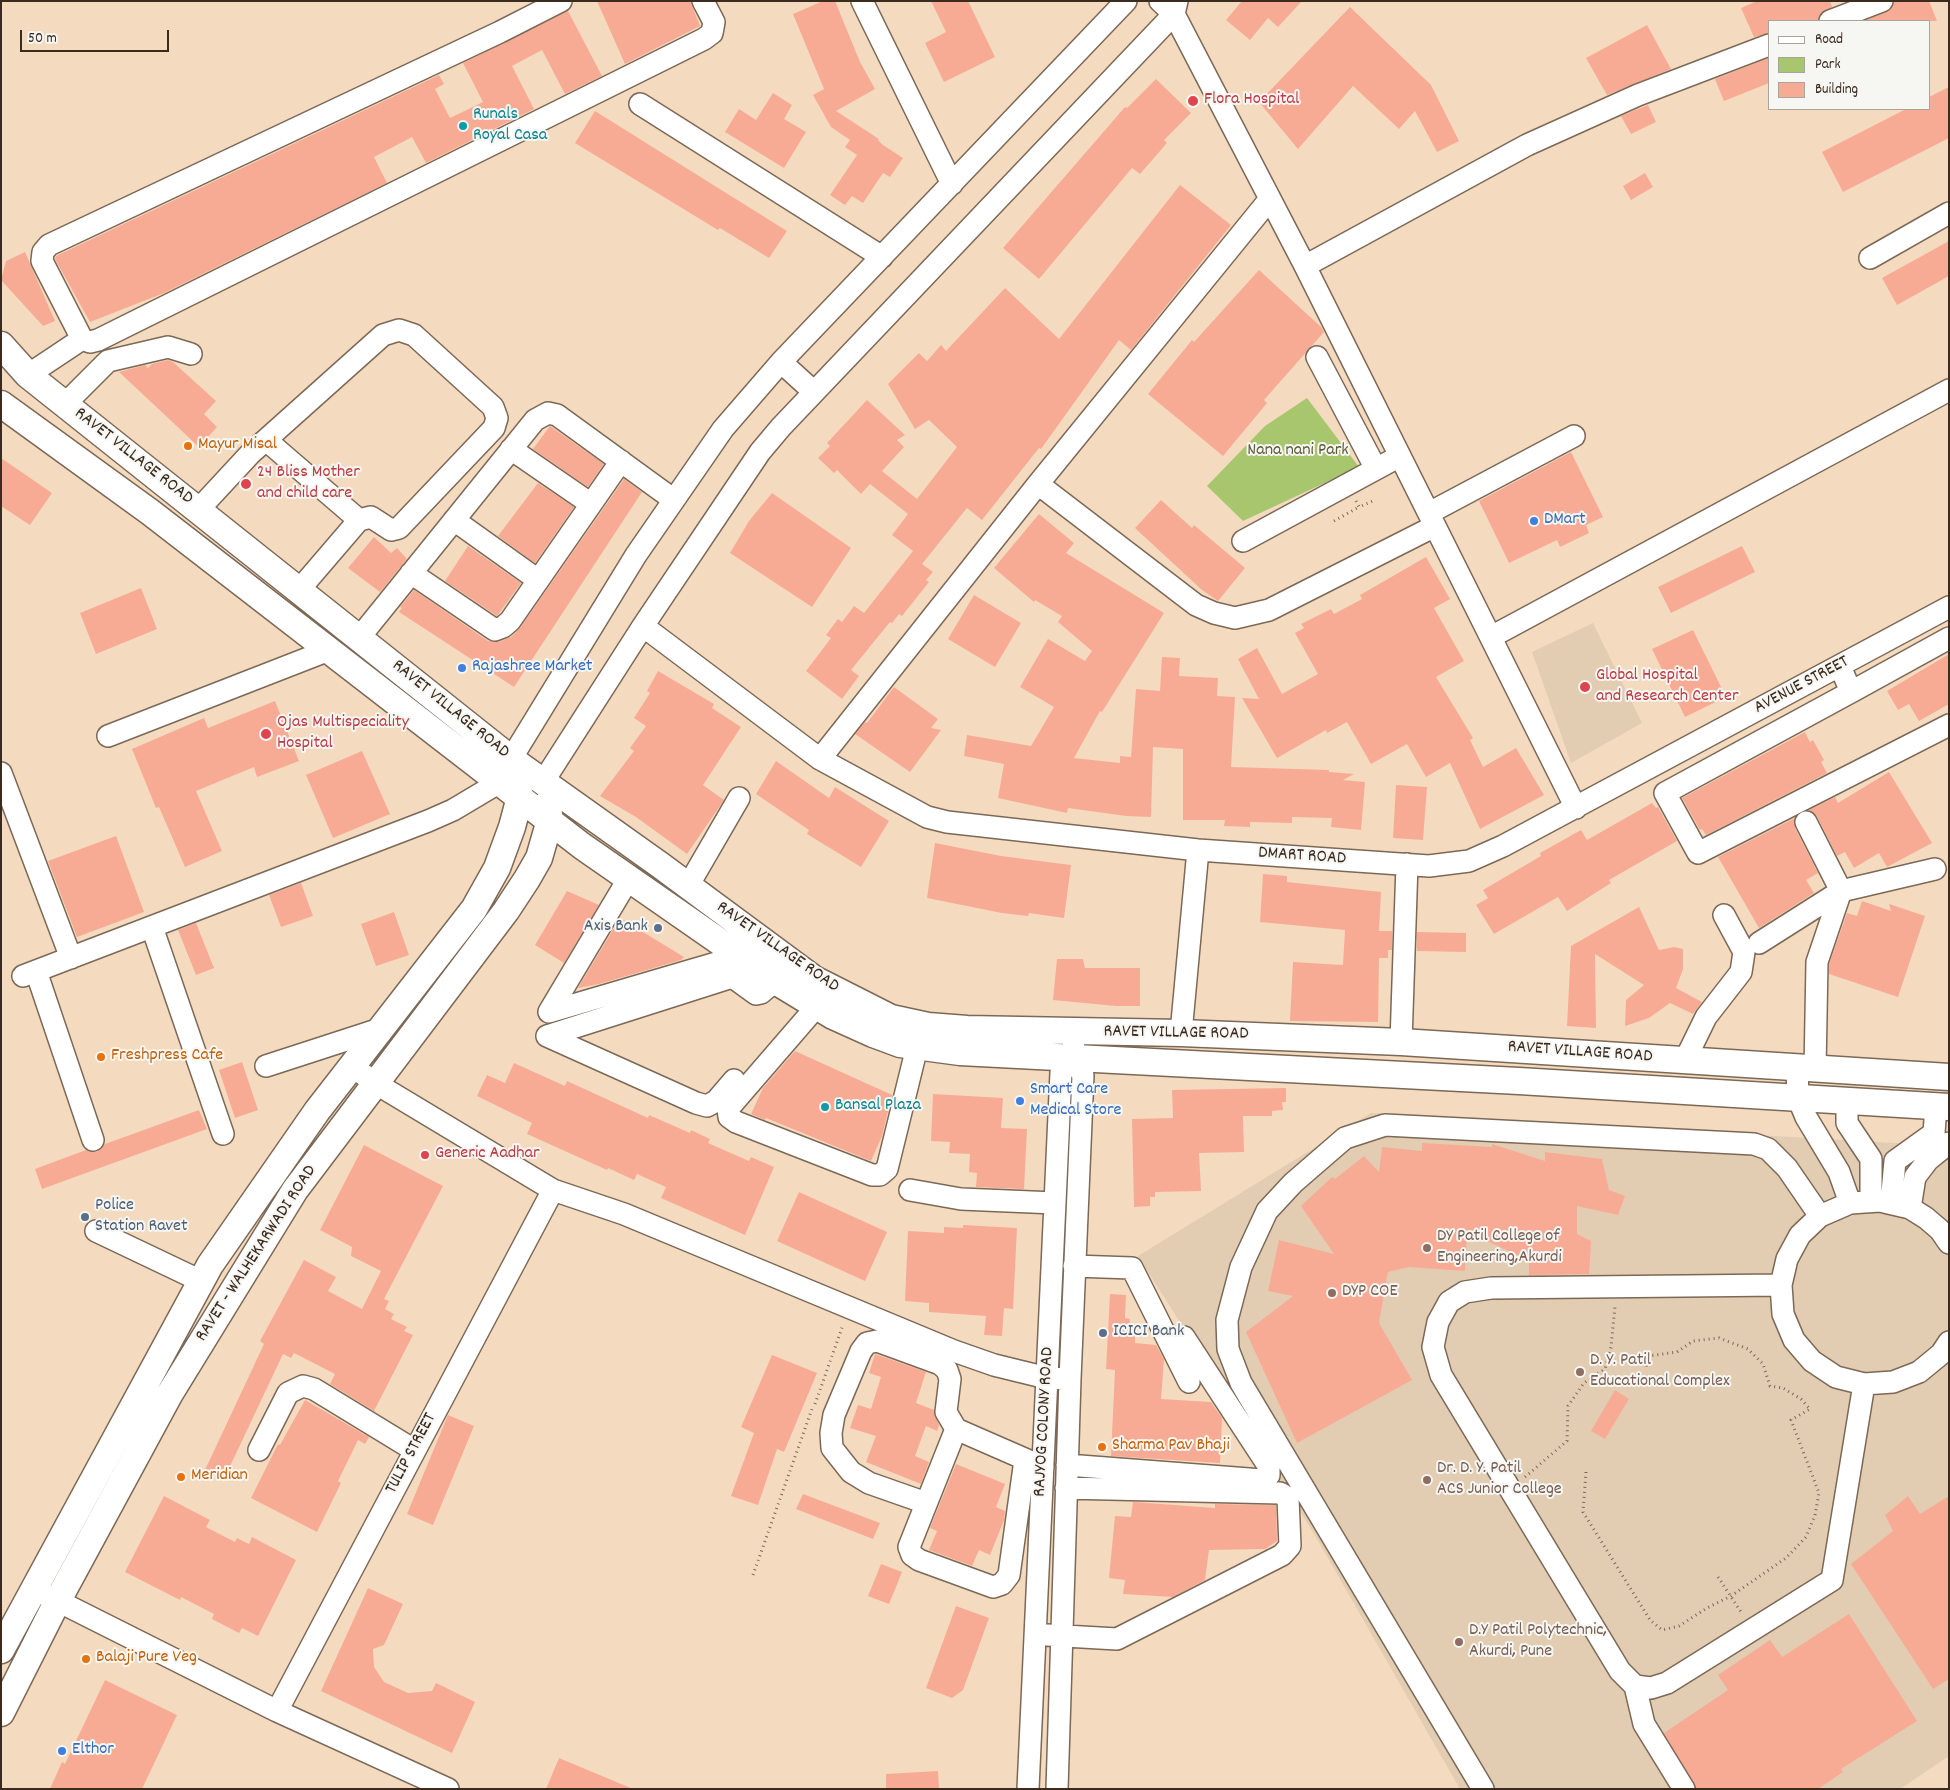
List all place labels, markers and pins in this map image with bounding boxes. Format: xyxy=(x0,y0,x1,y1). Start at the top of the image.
place label: Flora Hospital xyxy=(1204,90,1299,112)
marker: Flora Hospital xyxy=(1186,94,1200,108)
place label: Runals Royal Casa xyxy=(473,105,547,148)
marker: Runals Royal Casa xyxy=(457,120,469,132)
place label: Mayur Misal xyxy=(198,435,277,457)
marker: Mayur Misal xyxy=(182,440,194,452)
place label: 24 Bliss Mother and child care xyxy=(257,463,360,506)
marker: 24 Bliss Mother and child care xyxy=(239,477,253,491)
place label: DMart xyxy=(1544,510,1586,532)
marker: DMart xyxy=(1528,515,1540,527)
place label: Rajashree Market xyxy=(472,657,592,679)
marker: Rajashree Market xyxy=(456,662,468,674)
place label: Global Hospital and Research Center xyxy=(1596,666,1739,709)
marker: Global Hospital and Research Center xyxy=(1578,680,1592,694)
place label: Ojas Multispeciality Hospital xyxy=(277,713,409,756)
marker: Ojas Multispeciality Hospital xyxy=(259,727,273,741)
place label: Axis Bank xyxy=(584,917,648,939)
marker: Axis Bank xyxy=(652,922,664,934)
place label: Freshpress Cafe xyxy=(111,1046,223,1068)
marker: Freshpress Cafe xyxy=(95,1051,107,1063)
place label: Smart Care Medical Store xyxy=(1030,1080,1121,1122)
marker: Smart Care Medical Store xyxy=(1014,1095,1026,1107)
place label: Bansal Plaza xyxy=(835,1096,921,1118)
marker: Bansal Plaza xyxy=(819,1101,831,1113)
place label: Generic Aadhar xyxy=(435,1144,540,1166)
marker: Generic Aadhar xyxy=(419,1149,431,1161)
place label: Police Station Ravet xyxy=(95,1196,188,1238)
marker: Police Station Ravet xyxy=(79,1211,91,1223)
place label: DY Patil College of Engineering,Akurdi xyxy=(1437,1227,1562,1270)
marker: DY Patil College of Engineering,Akurdi xyxy=(1421,1242,1433,1254)
place label: DYP COE xyxy=(1342,1282,1398,1304)
marker: DYP COE xyxy=(1326,1287,1338,1299)
place label: ICICI Bank xyxy=(1113,1322,1184,1344)
marker: ICICI Bank xyxy=(1097,1327,1109,1339)
place label: D. Y. Patil Educational Complex xyxy=(1590,1351,1730,1394)
marker: D. Y. Patil Educational Complex xyxy=(1574,1366,1586,1378)
place label: Sharma Pav Bhaji xyxy=(1112,1436,1230,1458)
marker: Sharma Pav Bhaji xyxy=(1096,1441,1108,1453)
place label: Dr. D. Y. Patil ACS Junior College xyxy=(1437,1459,1562,1502)
place label: Meridian xyxy=(191,1466,248,1488)
marker: Meridian xyxy=(175,1471,187,1483)
marker: Dr. D. Y. Patil ACS Junior College xyxy=(1421,1474,1433,1486)
place label: D.Y Patil Polytechnic, Akurdi, Pune xyxy=(1469,1621,1607,1664)
marker: D.Y Patil Polytechnic, Akurdi, Pune xyxy=(1453,1636,1465,1648)
place label: Balaji Pure Veg xyxy=(96,1648,197,1670)
marker: Balaji Pure Veg xyxy=(80,1653,92,1665)
place label: Elthor xyxy=(72,1740,114,1762)
marker: Elthor xyxy=(56,1745,68,1757)

